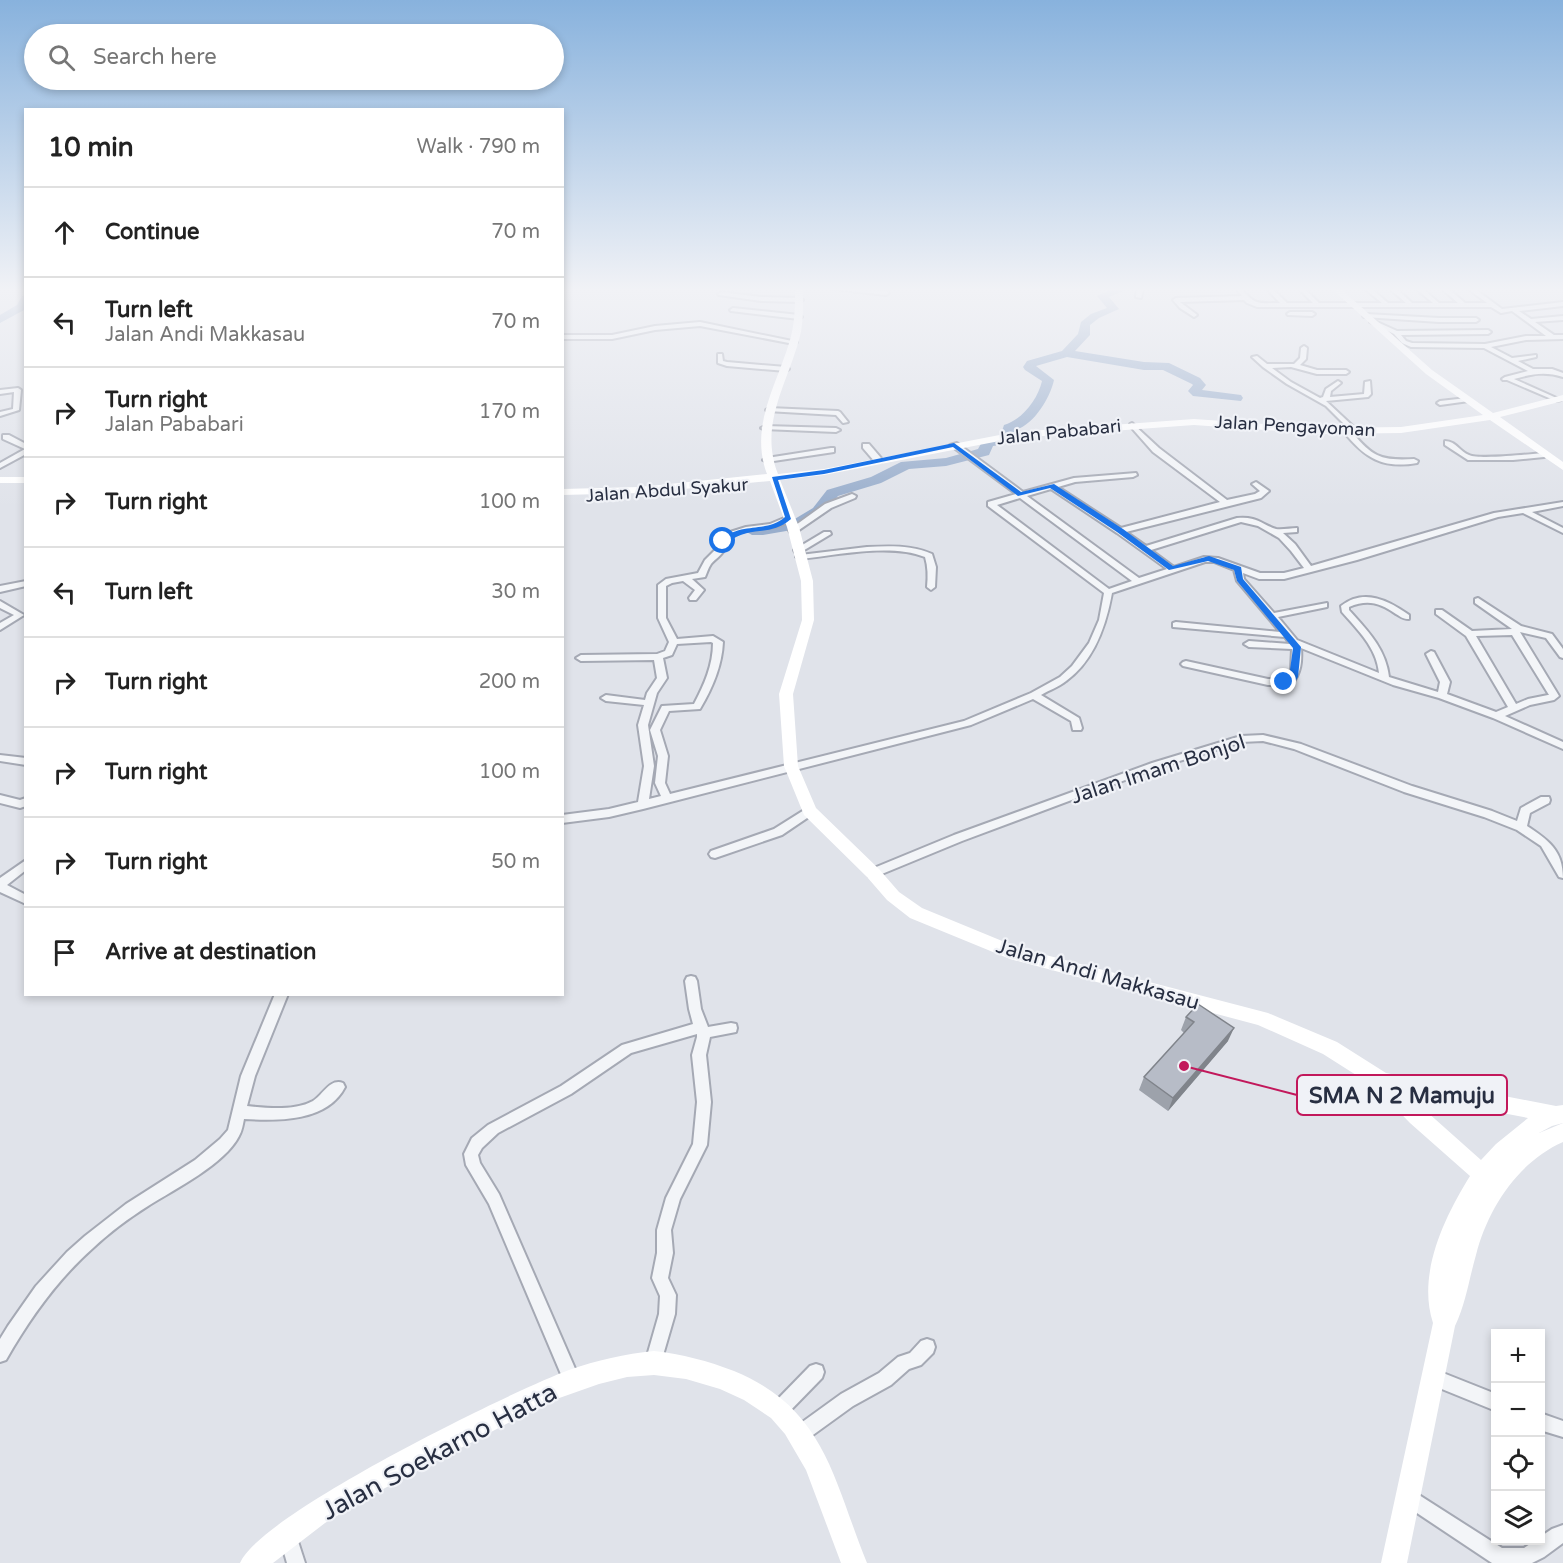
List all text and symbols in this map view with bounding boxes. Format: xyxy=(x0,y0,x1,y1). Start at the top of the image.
search box xyxy=(24,24,564,90)
icon: search xyxy=(45,41,78,74)
text: Search here xyxy=(93,44,217,70)
text: 10 min xyxy=(48,132,134,163)
text: Walk · 790 m xyxy=(417,135,540,159)
icon: ahead xyxy=(48,216,81,249)
text: Continue xyxy=(105,219,200,245)
text: 70 m xyxy=(491,220,540,244)
text: Turn left xyxy=(105,297,193,323)
icon: left xyxy=(48,306,81,339)
text: 70 m xyxy=(491,310,540,334)
text: Jalan Andi Makkasau xyxy=(105,323,305,347)
text: Turn right xyxy=(105,387,207,413)
icon: right xyxy=(48,396,81,429)
text: 170 m xyxy=(479,400,540,424)
street label: Jalan Pengayoman xyxy=(1214,411,1376,441)
text: Jalan Pababari xyxy=(105,413,244,437)
street label: Jalan Pababari xyxy=(996,415,1122,449)
street label: Jalan Abdul Syakur xyxy=(585,473,749,507)
icon: right xyxy=(48,486,81,519)
text: Turn right xyxy=(105,489,207,515)
text: 100 m xyxy=(479,490,540,514)
route start xyxy=(709,527,735,553)
icon: left xyxy=(48,576,81,609)
text: Turn left xyxy=(105,579,193,605)
text: 30 m xyxy=(491,580,540,604)
icon: right xyxy=(48,666,81,699)
route end xyxy=(1270,668,1296,694)
text: Turn right xyxy=(105,669,207,695)
text: 200 m xyxy=(479,670,540,694)
street label: Jalan Imam Bonjol xyxy=(1068,729,1248,809)
icon: right xyxy=(48,756,81,789)
text: Turn right xyxy=(105,759,207,785)
text: 100 m xyxy=(479,760,540,784)
icon: right xyxy=(48,846,81,879)
text: Turn right xyxy=(105,849,207,875)
text: 50 m xyxy=(491,850,540,874)
street label: Jalan Andi Makkasau xyxy=(993,933,1202,1015)
icon: arrive xyxy=(48,936,81,969)
text: Arrive at destination xyxy=(105,939,316,965)
callout: SMA N 2 Mamuju xyxy=(1297,1075,1507,1115)
text: SMA N 2 Mamuju xyxy=(1309,1083,1495,1109)
map controls xyxy=(1491,1329,1545,1545)
button: + xyxy=(1491,1329,1545,1383)
street label: Jalan Soekarno Hatta xyxy=(316,1376,562,1527)
button: − xyxy=(1491,1383,1545,1437)
button: locate xyxy=(1491,1437,1545,1491)
button: layers xyxy=(1491,1491,1545,1545)

